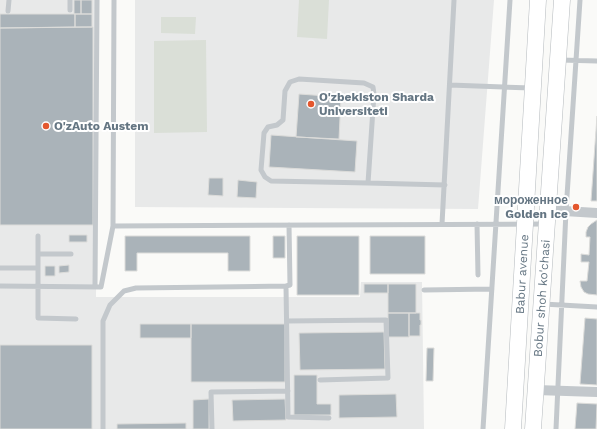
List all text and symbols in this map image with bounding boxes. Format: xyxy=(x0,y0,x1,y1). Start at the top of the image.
place label: O'zbekiston Sharda Universiteti xyxy=(319,90,434,118)
marker: O'zbekiston Sharda Universiteti xyxy=(306,99,316,109)
place label: O'zAuto Austem xyxy=(54,119,149,133)
marker: O'zAuto Austem xyxy=(41,121,51,131)
place label: мороженное Golden Ice xyxy=(494,193,568,221)
marker: мороженное Golden Ice xyxy=(571,202,581,212)
street label: Babur avenue xyxy=(513,234,531,315)
street label: Bobur shoh ko'chasi xyxy=(531,239,553,358)

